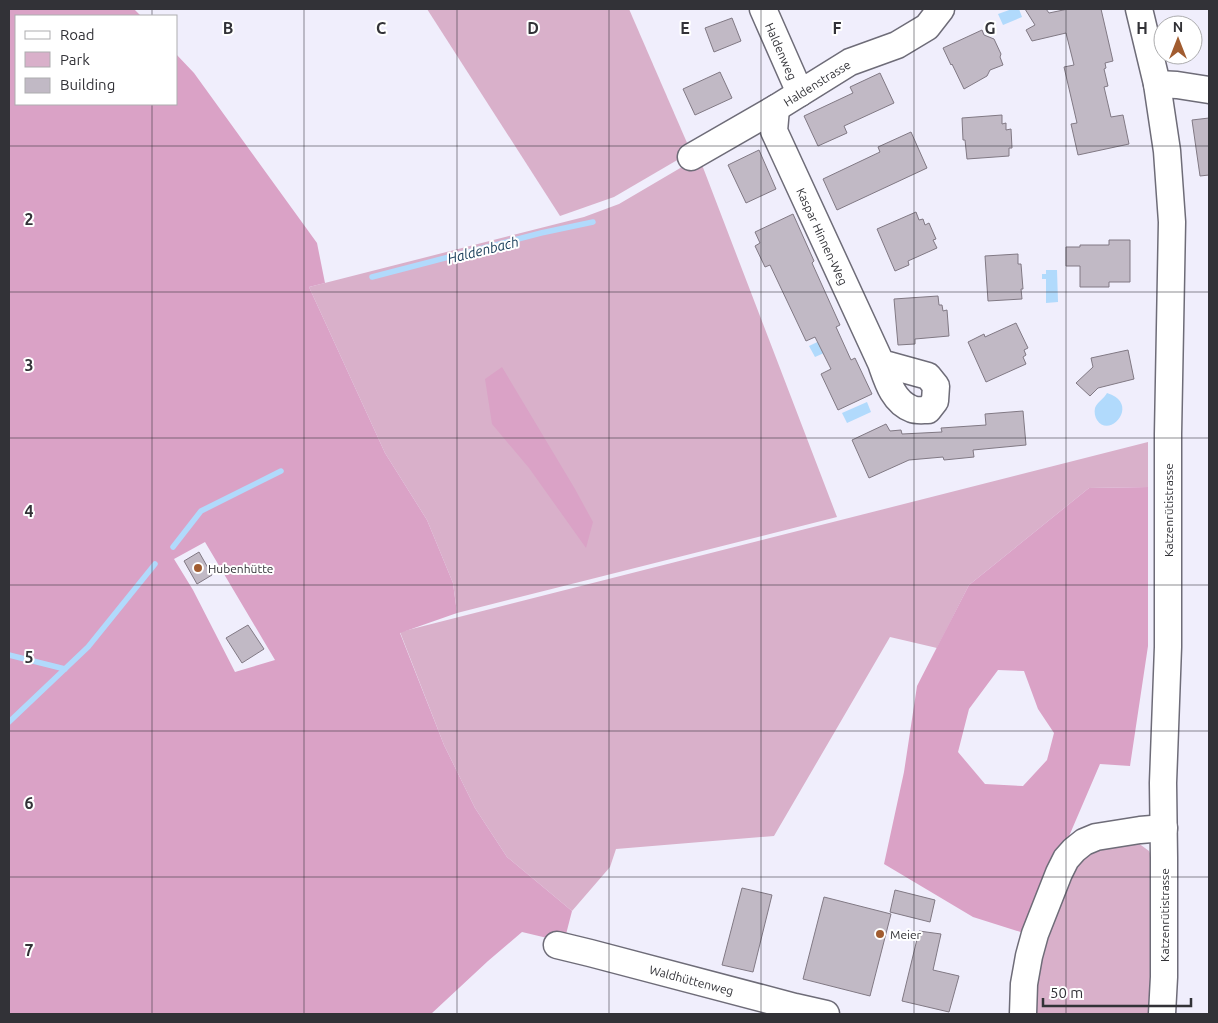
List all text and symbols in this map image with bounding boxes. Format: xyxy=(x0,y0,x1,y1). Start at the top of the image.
legend xyxy=(15,15,178,105)
north arrow xyxy=(1153,15,1203,65)
text: B xyxy=(223,19,233,37)
text: C xyxy=(376,19,386,37)
text: D xyxy=(527,19,539,37)
text: E xyxy=(680,19,690,37)
text: F xyxy=(833,19,842,37)
text: G xyxy=(984,19,996,37)
text: H xyxy=(1136,19,1148,37)
text: N xyxy=(1173,19,1183,35)
street label: Haldenweg xyxy=(763,21,800,82)
text: Road xyxy=(60,26,95,43)
text: Park xyxy=(60,51,90,68)
street label: Haldenstrasse xyxy=(781,57,852,108)
text: Building xyxy=(60,76,115,93)
street label: Kaspar Hinnen-Weg xyxy=(795,186,851,287)
text: 2 xyxy=(24,210,34,228)
water label: Haldenbach xyxy=(446,233,520,267)
text: 3 xyxy=(24,356,34,374)
street label: Katzenrütistrasse xyxy=(1162,463,1175,557)
text: 4 xyxy=(24,502,34,520)
marker: Hubenhütte xyxy=(192,562,204,574)
place label: Hubenhütte xyxy=(208,562,273,575)
text: 5 xyxy=(24,648,34,666)
text: 6 xyxy=(24,794,34,812)
street label: Katzenrütistrasse xyxy=(1158,868,1171,962)
marker: Meier xyxy=(874,928,886,940)
place label: Meier xyxy=(890,928,922,941)
text: 7 xyxy=(24,941,34,959)
street label: Waldhüttenweg xyxy=(648,962,735,997)
scale bar xyxy=(1043,976,1190,1008)
text: 50 m xyxy=(1050,984,1083,1001)

